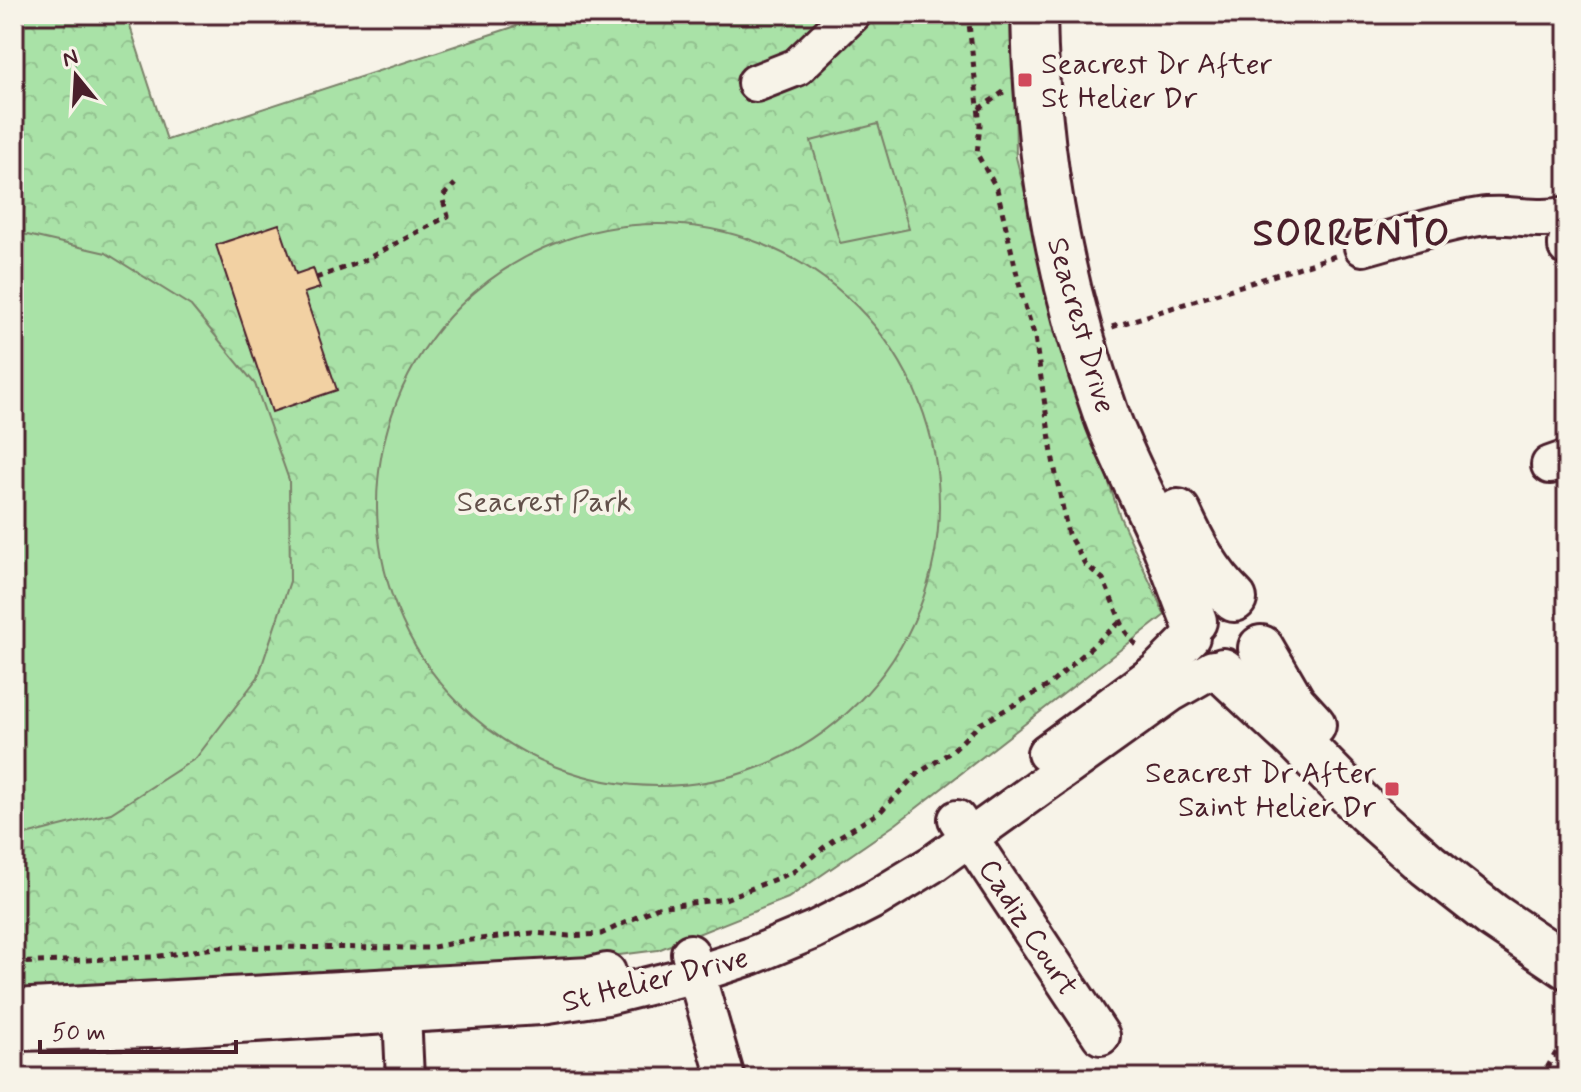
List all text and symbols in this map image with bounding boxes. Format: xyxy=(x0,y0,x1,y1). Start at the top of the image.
north arrow xyxy=(36,36,116,116)
text: N xyxy=(59,43,82,74)
place label: Seacrest Dr After St Helier Dr xyxy=(1041,45,1272,118)
marker: Seacrest Dr After St Helier Dr xyxy=(1016,71,1034,89)
district label: SORRENTO xyxy=(1253,210,1451,259)
street label: Seacrest Drive xyxy=(1037,233,1124,418)
park label: Seacrest Park xyxy=(457,483,631,522)
place label: Seacrest Dr After Saint Helier Dr xyxy=(1145,754,1377,827)
marker: Seacrest Dr After Saint Helier Dr xyxy=(1383,780,1401,798)
street label: Cadiz Court xyxy=(969,852,1087,1004)
street label: St Helier Drive xyxy=(558,939,752,1022)
scale bar xyxy=(40,1004,236,1054)
text: 50 m xyxy=(52,1018,106,1049)

